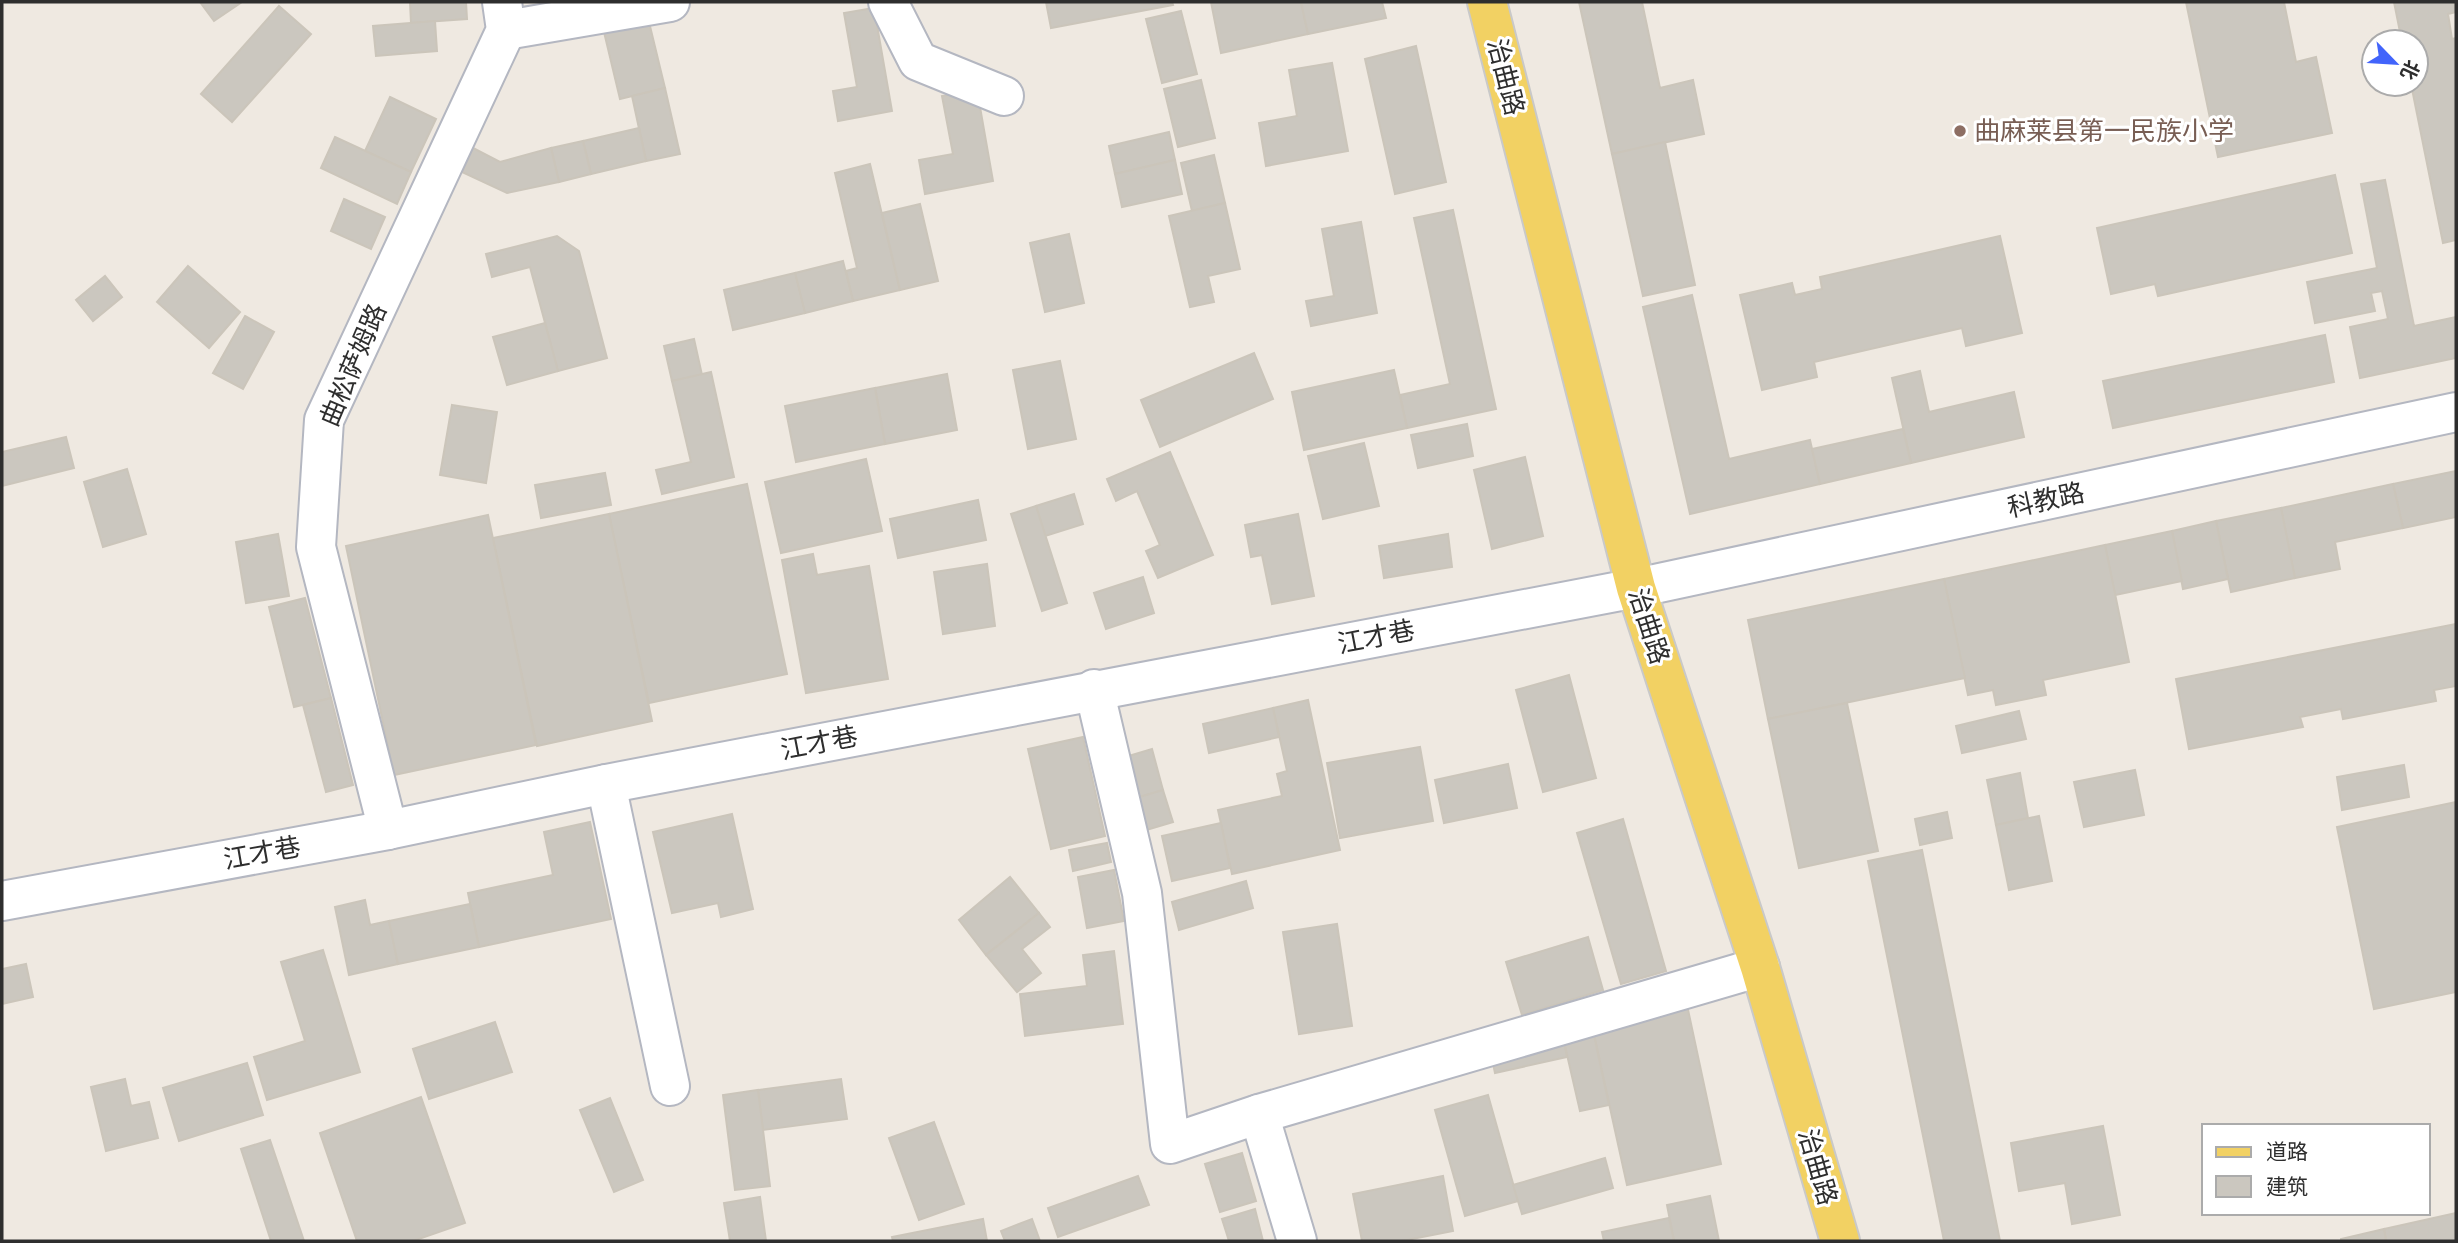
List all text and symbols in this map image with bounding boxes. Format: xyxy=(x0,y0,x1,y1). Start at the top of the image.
north arrow xyxy=(2360,28,2430,98)
street label: 治曲路 xyxy=(1478,35,1534,119)
text: 北 xyxy=(2394,56,2426,84)
place label: 曲麻莱县第一民族小学 xyxy=(1974,112,2234,150)
marker: 曲麻莱县第一民族小学 xyxy=(1952,123,1968,139)
street label: 曲松萨姆路 xyxy=(310,298,396,432)
street label: 科教路 xyxy=(2004,473,2088,527)
street label: 治曲路 xyxy=(1619,583,1679,669)
street label: 江才巷 xyxy=(1334,611,1418,663)
street label: 江才巷 xyxy=(777,717,861,769)
street label: 江才巷 xyxy=(220,828,304,878)
street label: 治曲路 xyxy=(1789,1124,1847,1210)
legend xyxy=(2202,1124,2430,1215)
text: 道路 xyxy=(2266,1137,2308,1167)
text: 建筑 xyxy=(2266,1172,2308,1202)

